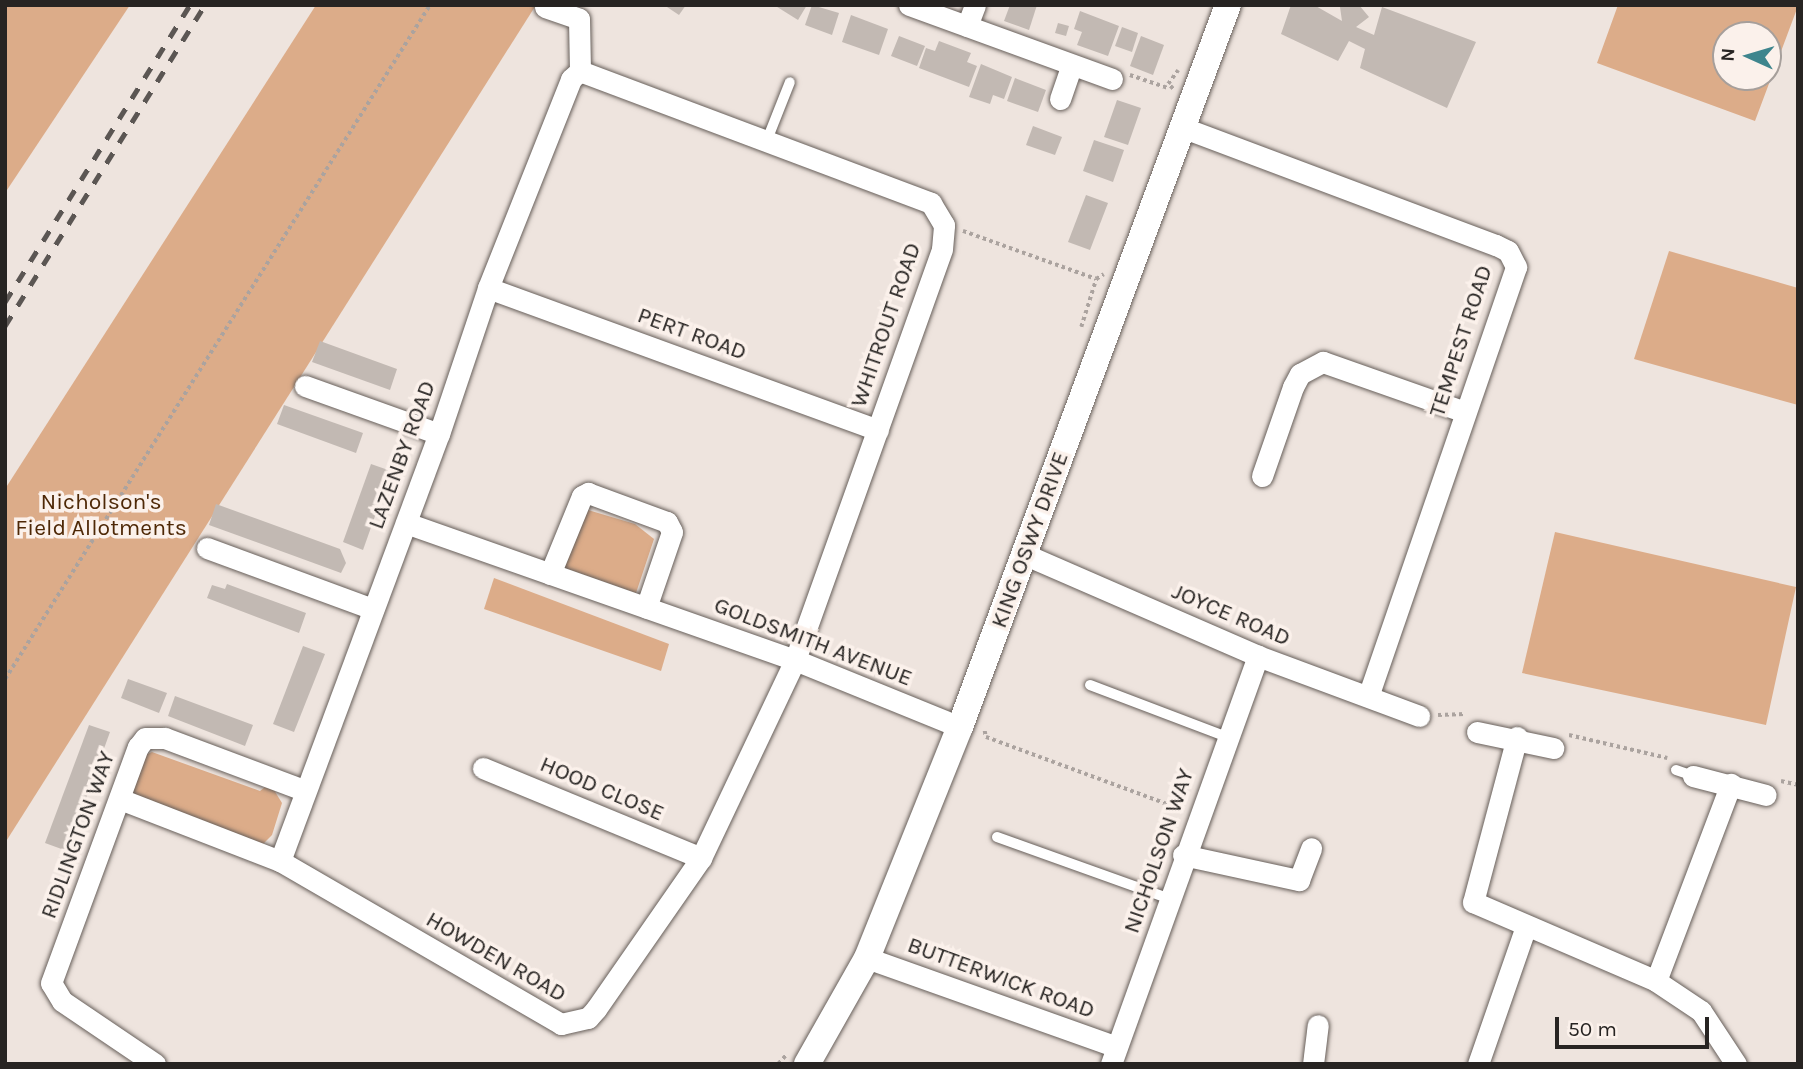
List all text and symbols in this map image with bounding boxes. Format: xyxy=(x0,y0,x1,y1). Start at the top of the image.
north arrow xyxy=(1712,21,1782,91)
text: N xyxy=(1717,47,1739,62)
street label: WHITROUT ROAD xyxy=(845,239,927,411)
street label: TEMPEST ROAD xyxy=(1423,262,1499,420)
street label: PERT ROAD xyxy=(634,302,750,366)
street label: LAZENBY ROAD xyxy=(362,377,442,533)
street label: KING OSWY DRIVE xyxy=(985,448,1075,632)
park label: Nicholson's Field Allotments xyxy=(15,488,187,542)
street label: JOYCE ROAD xyxy=(1168,578,1294,652)
street label: GOLDSMITH AVENUE xyxy=(710,592,916,692)
street label: RIDLINGTON WAY xyxy=(35,748,121,922)
street label: HOOD CLOSE xyxy=(536,750,668,828)
street label: NICHOLSON WAY xyxy=(1118,765,1200,937)
street label: HOWDEN ROAD xyxy=(421,906,571,1008)
street label: BUTTERWICK ROAD xyxy=(904,931,1098,1025)
scale bar xyxy=(1558,1002,1712,1046)
text: 50 m xyxy=(1568,1017,1617,1041)

